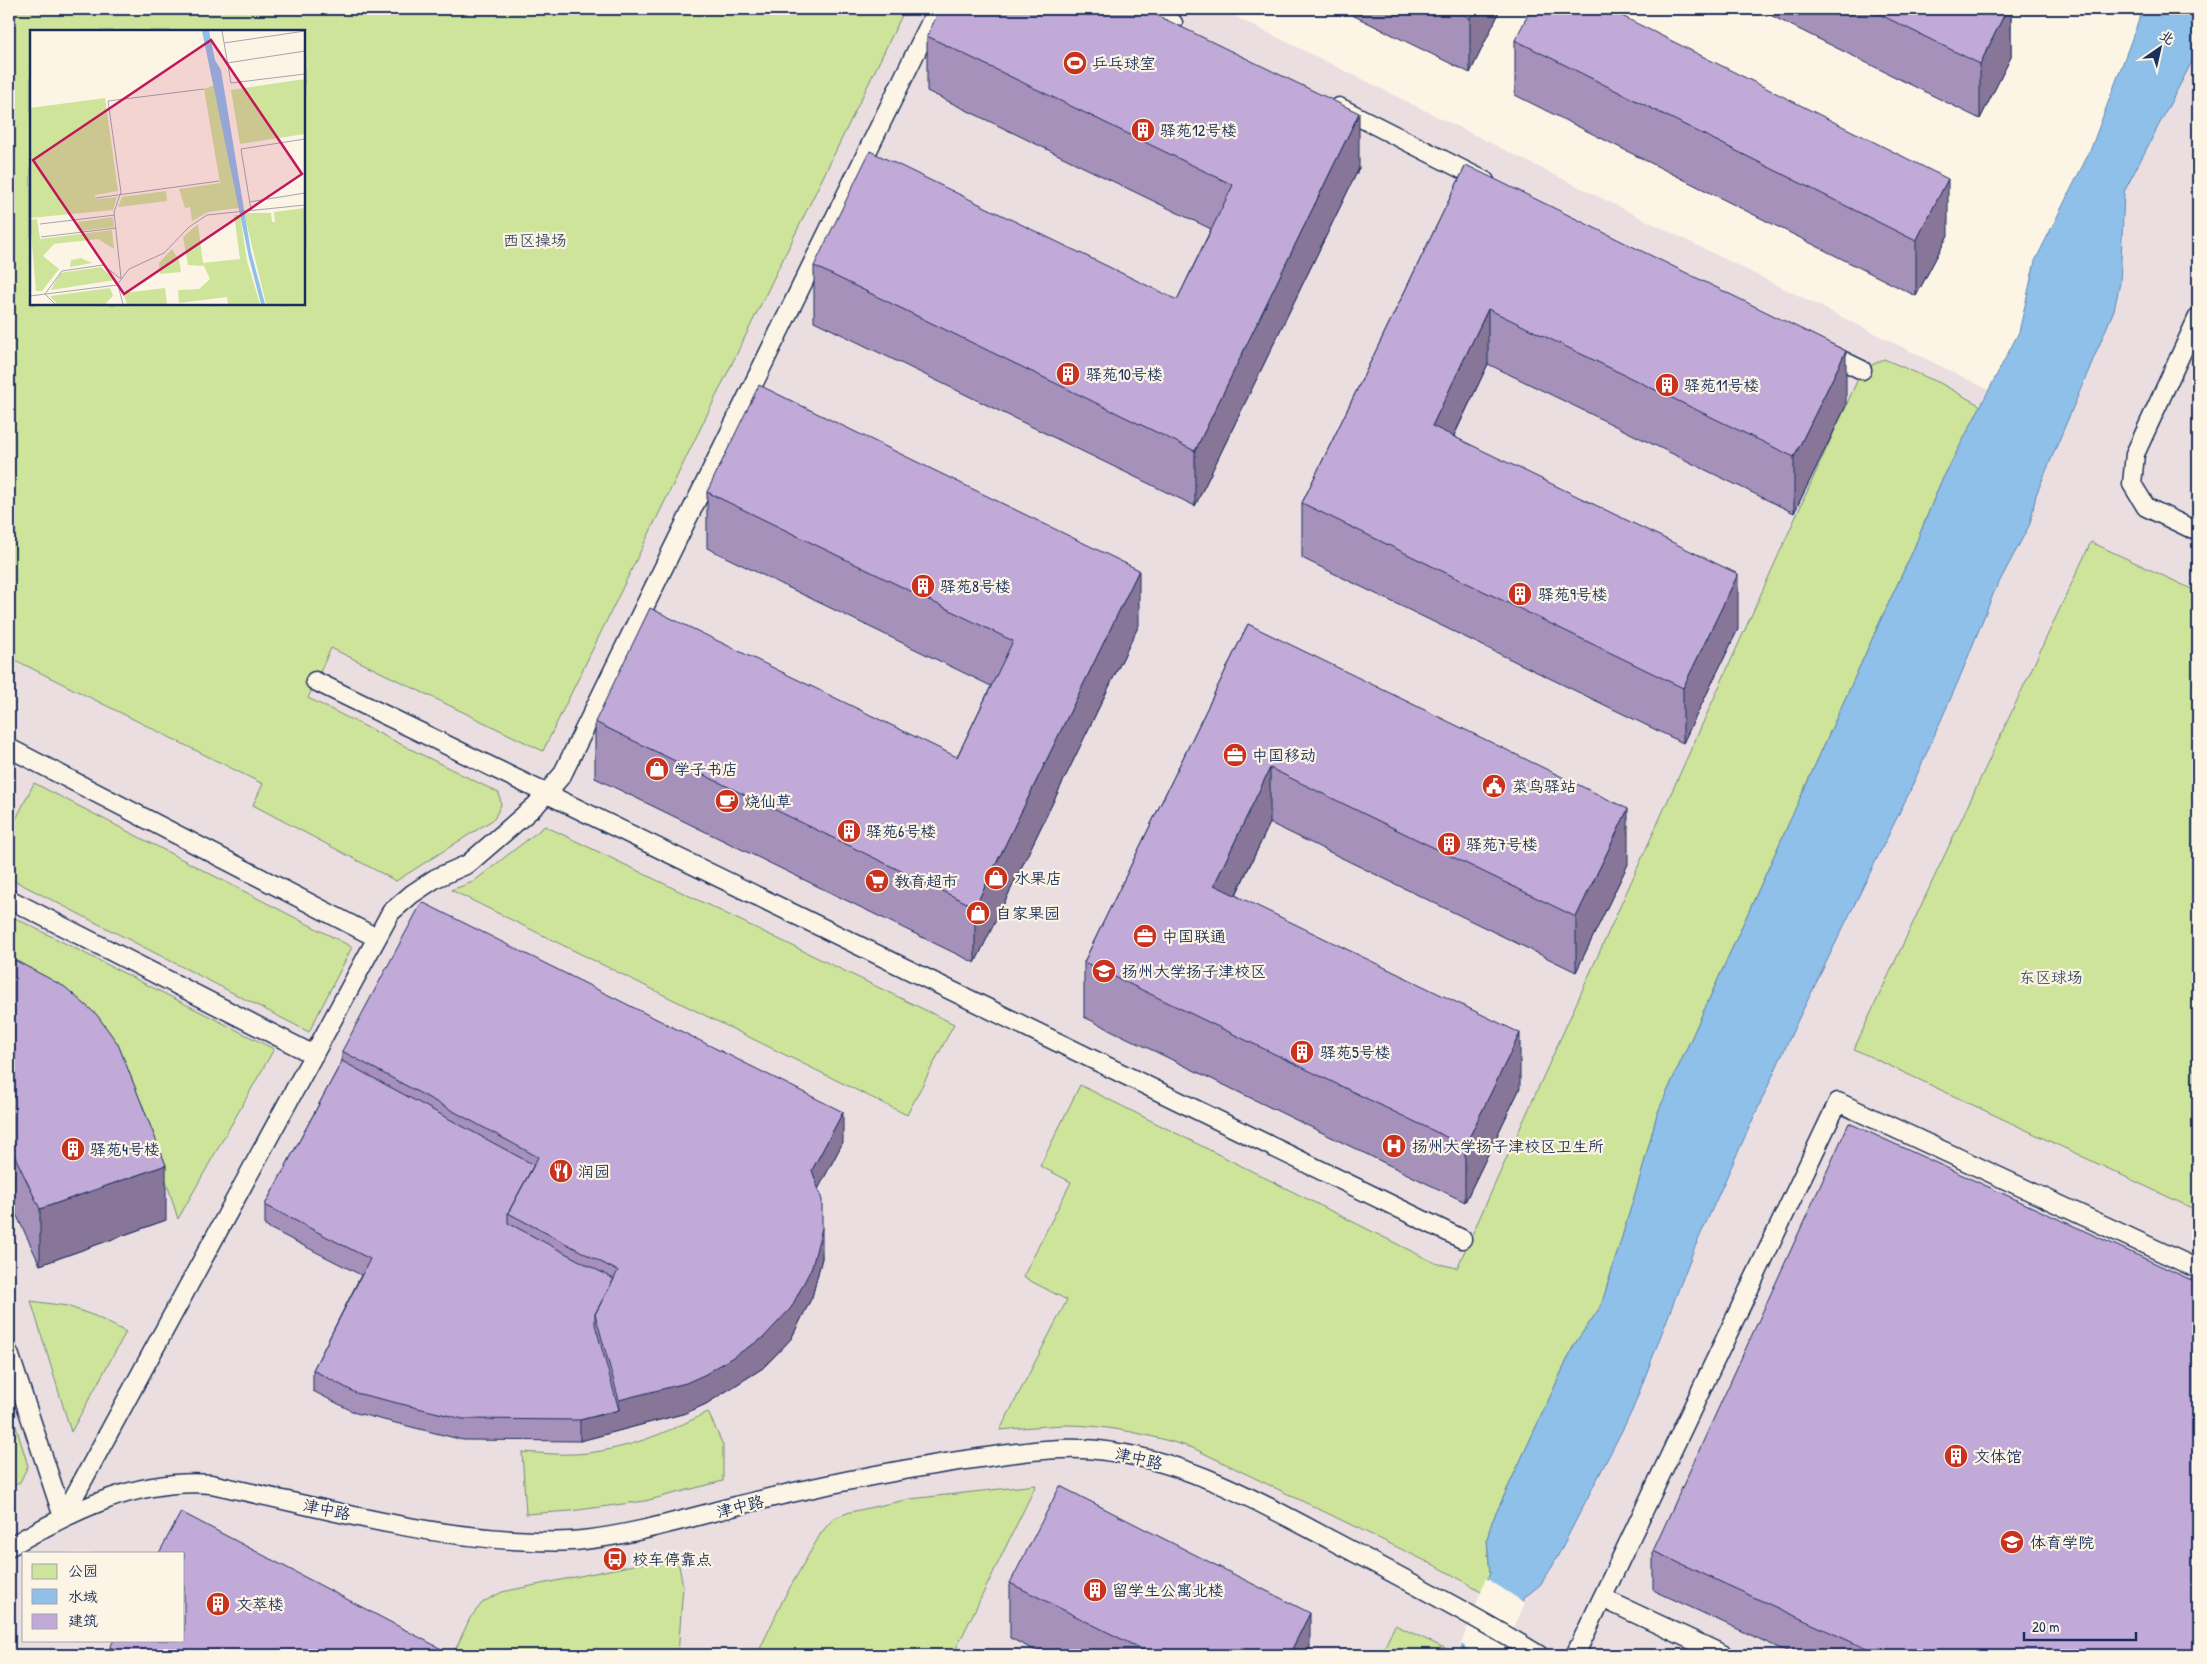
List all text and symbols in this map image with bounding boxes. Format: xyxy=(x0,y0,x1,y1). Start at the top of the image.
north arrow xyxy=(2134,22,2184,72)
text: 北 xyxy=(2156,25,2179,49)
inset map xyxy=(30,30,305,305)
sports icon: 乒乓球室 xyxy=(1062,50,1088,76)
place label: 乒乓球室 xyxy=(1092,52,1156,74)
building icon: 驿苑12号楼 xyxy=(1130,117,1156,143)
place label: 驿苑12号楼 xyxy=(1160,119,1237,141)
park label: 西区操场 xyxy=(503,229,567,251)
building icon: 驿苑10号楼 xyxy=(1055,361,1081,387)
place label: 驿苑10号楼 xyxy=(1086,363,1163,385)
building icon: 驿苑11号楼 xyxy=(1654,372,1680,398)
place label: 驿苑11号楼 xyxy=(1684,374,1760,396)
building icon: 驿苑8号楼 xyxy=(910,573,936,599)
place label: 驿苑8号楼 xyxy=(940,575,1011,597)
building icon: 驿苑9号楼 xyxy=(1507,581,1533,607)
place label: 驿苑9号楼 xyxy=(1538,583,1608,605)
office icon: 中国移动 xyxy=(1222,742,1248,768)
place label: 中国移动 xyxy=(1252,744,1316,766)
shop icon: 学子书店 xyxy=(644,756,670,782)
place label: 学子书店 xyxy=(674,758,738,780)
public building icon: 菜鸟驿站 xyxy=(1481,773,1507,799)
place label: 菜鸟驿站 xyxy=(1512,775,1576,797)
cafe icon: 烧仙草 xyxy=(714,788,740,814)
place label: 烧仙草 xyxy=(744,790,792,812)
building icon: 驿苑6号楼 xyxy=(836,818,862,844)
place label: 驿苑6号楼 xyxy=(866,820,936,842)
building icon: 驿苑7号楼 xyxy=(1436,831,1462,857)
place label: 驿苑7号楼 xyxy=(1466,833,1538,855)
shop icon: 水果店 xyxy=(983,865,1009,891)
place label: 水果店 xyxy=(1014,867,1062,889)
supermarket icon: 教育超市 xyxy=(864,868,890,894)
place label: 教育超市 xyxy=(894,870,958,892)
shop icon: 自家果园 xyxy=(965,900,991,926)
place label: 自家果园 xyxy=(996,902,1060,924)
office icon: 中国联通 xyxy=(1132,923,1158,949)
place label: 中国联通 xyxy=(1162,925,1226,947)
school or university icon: 扬州大学扬子津校区 xyxy=(1091,958,1117,984)
place label: 扬州大学扬子津校区 xyxy=(1122,960,1266,982)
park label: 东区球场 xyxy=(2019,966,2083,988)
building icon: 驿苑5号楼 xyxy=(1289,1039,1315,1065)
place label: 驿苑5号楼 xyxy=(1320,1041,1391,1063)
hospital icon: 扬州大学扬子津校区卫生所 xyxy=(1381,1133,1407,1159)
place label: 扬州大学扬子津校区卫生所 xyxy=(1412,1135,1604,1157)
building icon: 驿苑4号楼 xyxy=(60,1136,86,1162)
place label: 驿苑4号楼 xyxy=(90,1138,160,1160)
restaurant icon: 润园 xyxy=(548,1158,574,1184)
place label: 润园 xyxy=(578,1160,610,1182)
street label: 津中路 xyxy=(1113,1442,1165,1474)
building icon: 文体馆 xyxy=(1943,1443,1969,1469)
place label: 文体馆 xyxy=(1974,1445,2022,1467)
street label: 津中路 xyxy=(714,1490,766,1522)
street label: 津中路 xyxy=(301,1493,353,1525)
school or university icon: 体育学院 xyxy=(1999,1529,2025,1555)
place label: 体育学院 xyxy=(2030,1531,2094,1553)
bus stop icon: 校车停靠点 xyxy=(602,1546,628,1572)
place label: 校车停靠点 xyxy=(632,1548,712,1570)
legend xyxy=(22,1552,185,1642)
text: 公园 xyxy=(68,1560,98,1581)
building icon: 留学生公寓北楼 xyxy=(1082,1577,1108,1603)
place label: 留学生公寓北楼 xyxy=(1112,1579,1224,1601)
text: 水域 xyxy=(68,1586,98,1607)
building icon: 文萃楼 xyxy=(205,1591,231,1617)
place label: 文萃楼 xyxy=(236,1593,284,1615)
scale bar xyxy=(2024,1609,2137,1641)
text: 建筑 xyxy=(68,1610,98,1631)
text: 20 m xyxy=(2032,1616,2059,1637)

